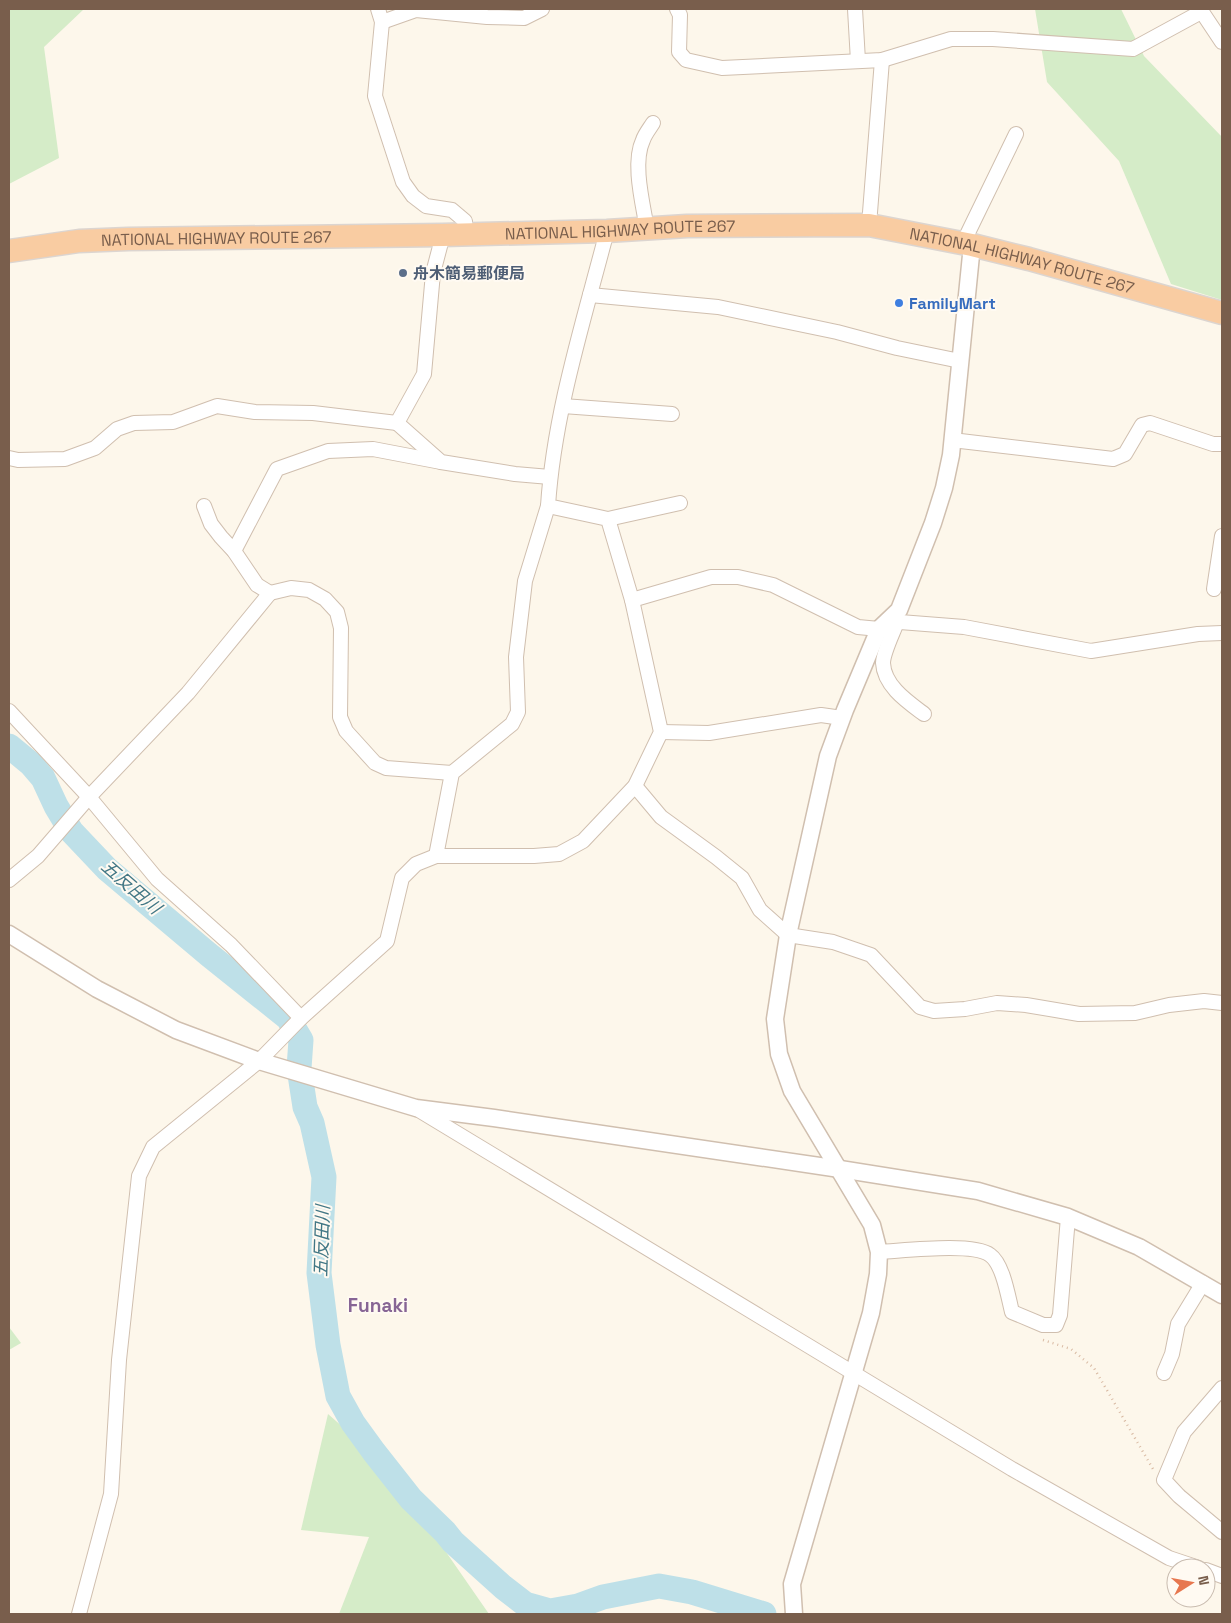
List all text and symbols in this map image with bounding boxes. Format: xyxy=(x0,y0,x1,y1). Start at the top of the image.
street label: NATIONAL HIGHWAY ROUTE 267 xyxy=(505,216,735,244)
street label: NATIONAL HIGHWAY ROUTE 267 xyxy=(908,223,1136,299)
street label: NATIONAL HIGHWAY ROUTE 267 xyxy=(101,226,332,251)
place label: 舟木簡易郵便局 xyxy=(413,263,525,284)
marker: 舟木簡易郵便局 xyxy=(397,267,409,279)
place label: FamilyMart xyxy=(909,293,996,314)
marker: FamilyMart xyxy=(893,297,905,309)
water label: 五反田川 xyxy=(97,854,168,920)
water label: 五反田川 xyxy=(309,1203,334,1277)
district label: Funaki xyxy=(348,1293,408,1318)
north arrow xyxy=(1166,1558,1216,1608)
text: N xyxy=(1194,1574,1213,1587)

